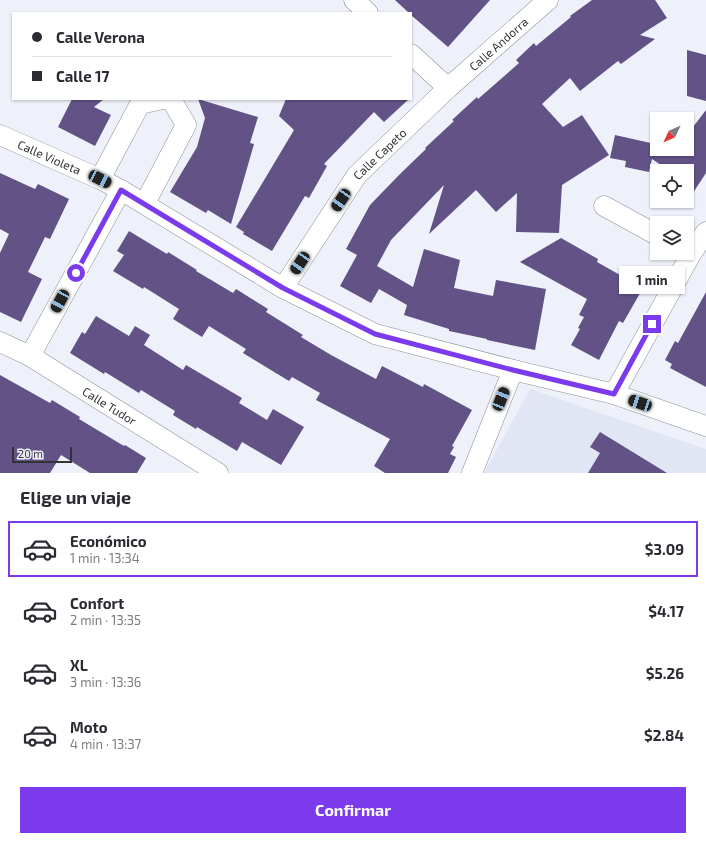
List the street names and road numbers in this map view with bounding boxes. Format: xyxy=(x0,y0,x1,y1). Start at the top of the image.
street label: Calle Andorra xyxy=(466,14,531,73)
street label: Calle Capeto xyxy=(350,125,409,182)
street label: Calle Violeta xyxy=(16,137,83,177)
street label: Calle Tudor xyxy=(80,384,139,428)

